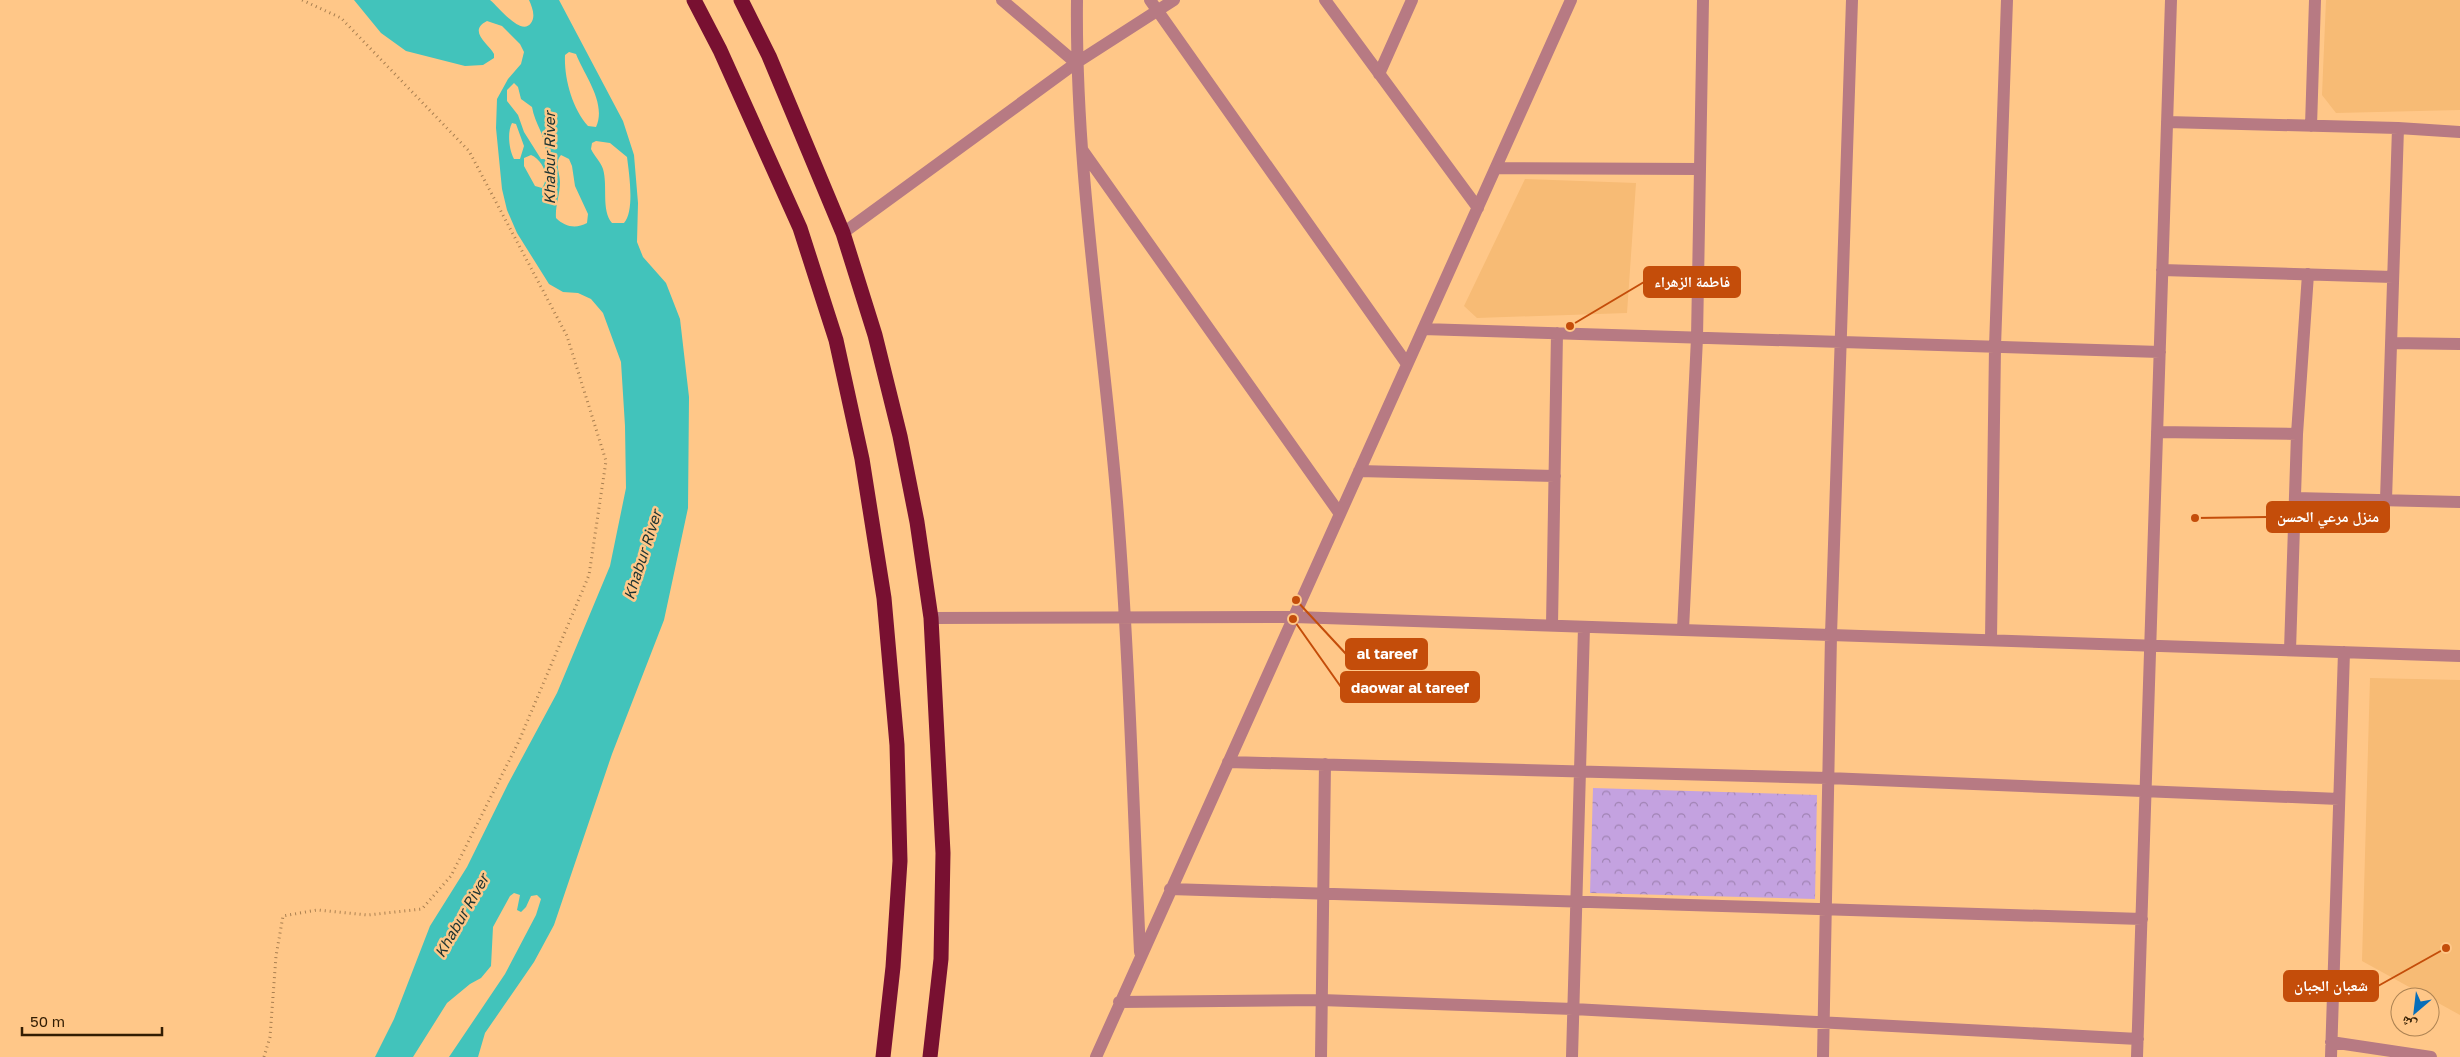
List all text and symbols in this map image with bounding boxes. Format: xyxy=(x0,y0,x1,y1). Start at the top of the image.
water label: Khabur River xyxy=(540,109,558,204)
callout: فاطمة الزهراء xyxy=(1644,267,1740,297)
text: فاطمة الزهراء xyxy=(1654,272,1730,290)
callout: منزل مرعي الحسن xyxy=(2267,502,2389,532)
water label: Khabur River xyxy=(619,506,666,602)
text: منزل مرعي الحسن xyxy=(2277,507,2379,529)
callout: al tareef xyxy=(1346,639,1427,669)
text: al tareef xyxy=(1357,644,1418,662)
callout: daowar al tareef xyxy=(1341,672,1479,702)
text: daowar al tareef xyxy=(1351,678,1470,696)
water label: Khabur River xyxy=(430,869,493,960)
callout: شعبان الجبان xyxy=(2284,971,2378,1001)
text: شعبان الجبان xyxy=(2294,976,2368,995)
north arrow xyxy=(2390,987,2440,1037)
scale bar xyxy=(22,1004,162,1036)
text: 50 m xyxy=(30,1012,65,1030)
text: ش xyxy=(2398,1012,2420,1035)

